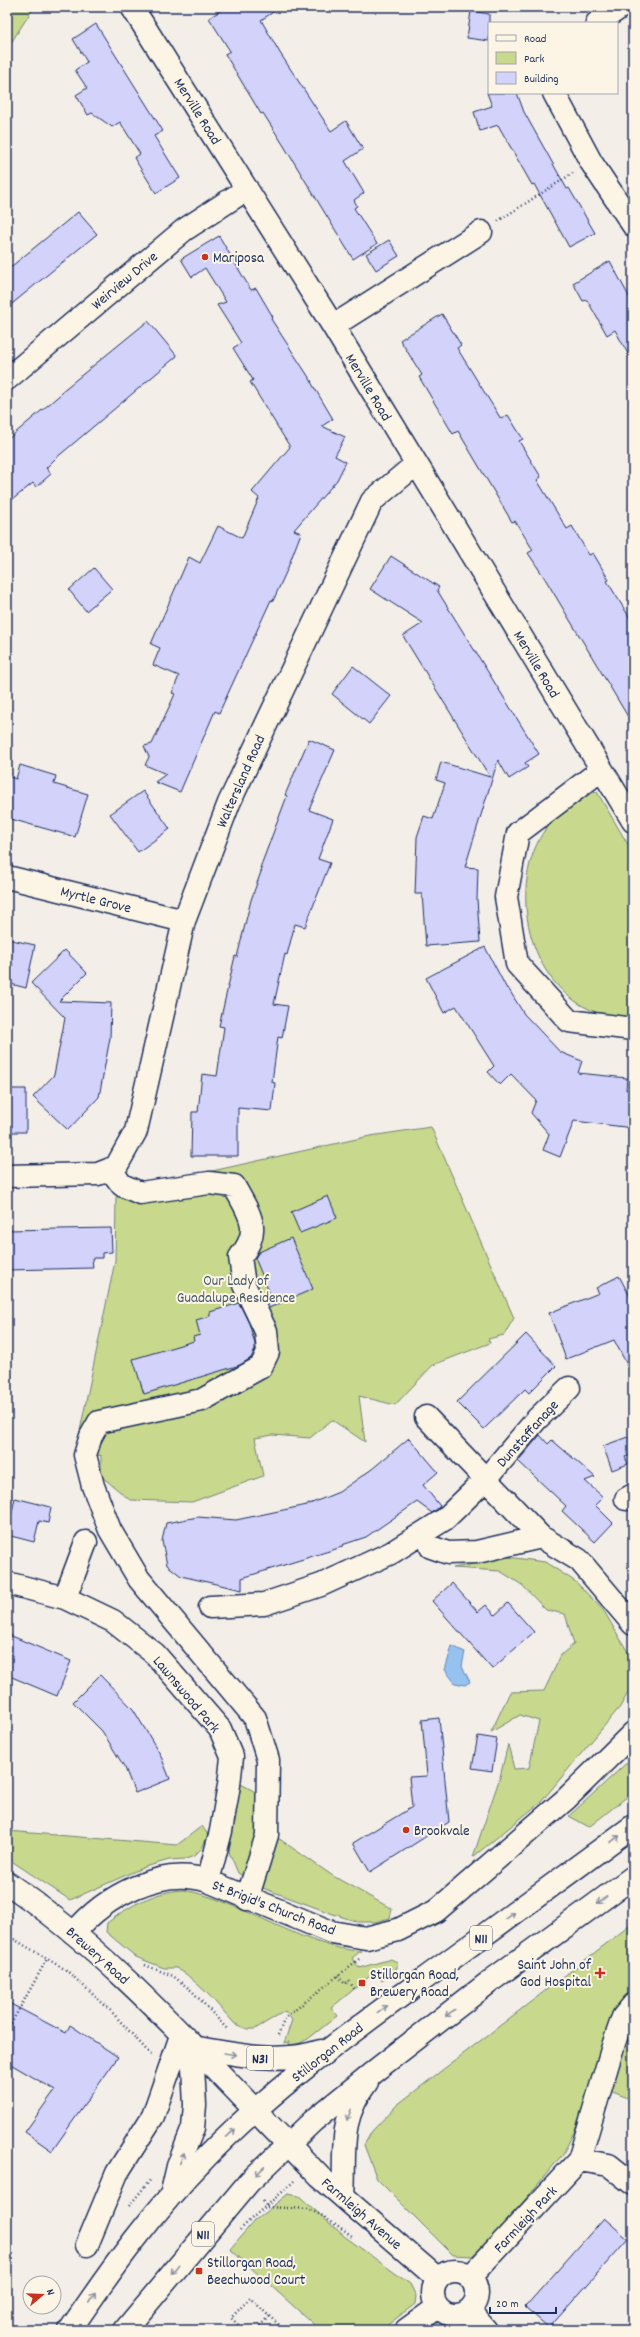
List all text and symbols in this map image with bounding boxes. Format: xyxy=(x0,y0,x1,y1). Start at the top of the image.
legend xyxy=(488,22,618,94)
text: Road xyxy=(524,31,546,48)
text: Park xyxy=(524,51,545,68)
text: Building xyxy=(524,71,559,88)
street label: Merville Road xyxy=(167,74,226,150)
street label: Weirview Drive xyxy=(87,247,164,316)
place label: Mariposa xyxy=(213,248,265,270)
marker: Mariposa xyxy=(200,252,210,262)
street label: Merville Road xyxy=(338,350,396,426)
street label: Merville Road xyxy=(506,627,564,703)
street label: Waltersland Road xyxy=(212,732,272,832)
street label: Myrtle Grove xyxy=(58,882,134,920)
park label: Our Lady of Guadalupe Residence xyxy=(177,1271,296,1310)
street label: Dunstaffanage xyxy=(492,1395,565,1473)
street label: Lawnswood Park xyxy=(146,1652,224,1739)
place label: Brookvale xyxy=(414,1821,470,1843)
marker: Brookvale xyxy=(401,1825,411,1835)
one-way arrow xyxy=(609,1835,620,1844)
street label: St Brigid's Church Road xyxy=(208,1875,338,1943)
one-way arrow xyxy=(596,1896,607,1904)
one-way arrow xyxy=(505,1912,516,1921)
street label: Brewery Road xyxy=(60,1922,133,1991)
road number: N11 xyxy=(470,1926,492,1950)
place label: Saint John of God Hospital xyxy=(517,1955,592,1994)
place label: Stillorgan Road, Brewery Road xyxy=(370,1965,459,2004)
marker: Saint John of God Hospital xyxy=(594,1967,606,1979)
marker: Stillorgan Road, Brewery Road xyxy=(357,1978,367,1988)
one-way arrow xyxy=(377,2005,388,2014)
one-way arrow xyxy=(445,2008,456,2017)
street label: Stillorgan Road xyxy=(287,2018,369,2089)
road number: N31 xyxy=(247,2046,273,2070)
one-way arrow xyxy=(223,2050,236,2058)
one-way arrow xyxy=(345,2109,353,2121)
one-way arrow xyxy=(226,2128,236,2138)
one-way arrow xyxy=(178,2152,186,2164)
one-way arrow xyxy=(255,2166,265,2176)
street label: Farmleigh Avenue xyxy=(316,2173,406,2256)
street label: Farmleigh Park xyxy=(489,2182,563,2259)
road number: N11 xyxy=(192,2222,214,2246)
place label: Stillorgan Road, Beechwood Court xyxy=(207,2253,306,2292)
one-way arrow xyxy=(170,2264,179,2275)
marker: Stillorgan Road, Beechwood Court xyxy=(194,2266,204,2276)
north arrow xyxy=(22,2275,62,2315)
text: N xyxy=(41,2287,58,2298)
scale bar xyxy=(490,2289,556,2315)
one-way arrow xyxy=(88,2293,96,2304)
text: 20 m xyxy=(496,2296,519,2313)

